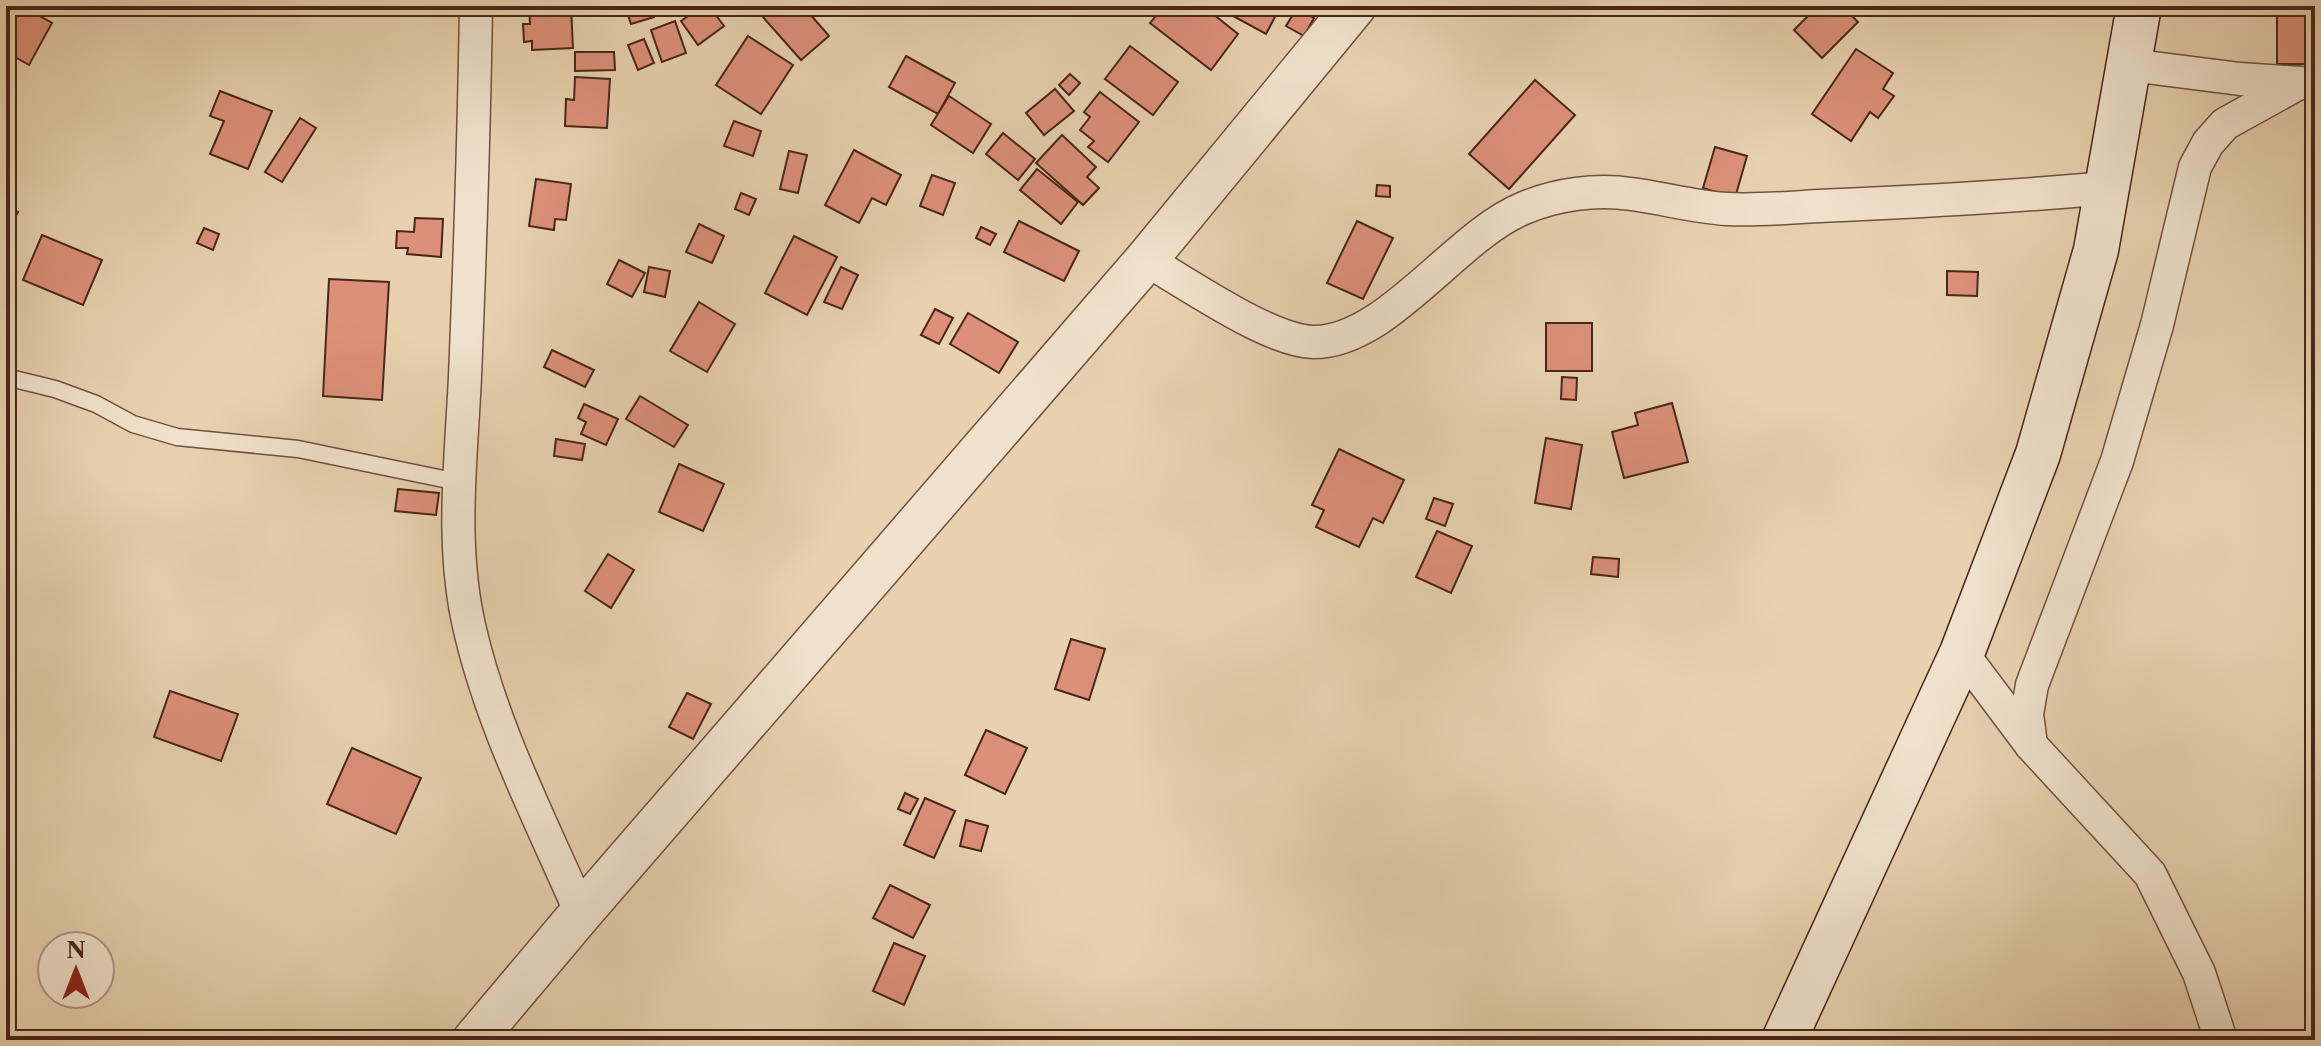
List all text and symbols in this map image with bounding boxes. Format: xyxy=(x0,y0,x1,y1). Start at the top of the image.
north arrow xyxy=(36,930,116,1010)
text: N xyxy=(66,937,86,964)

